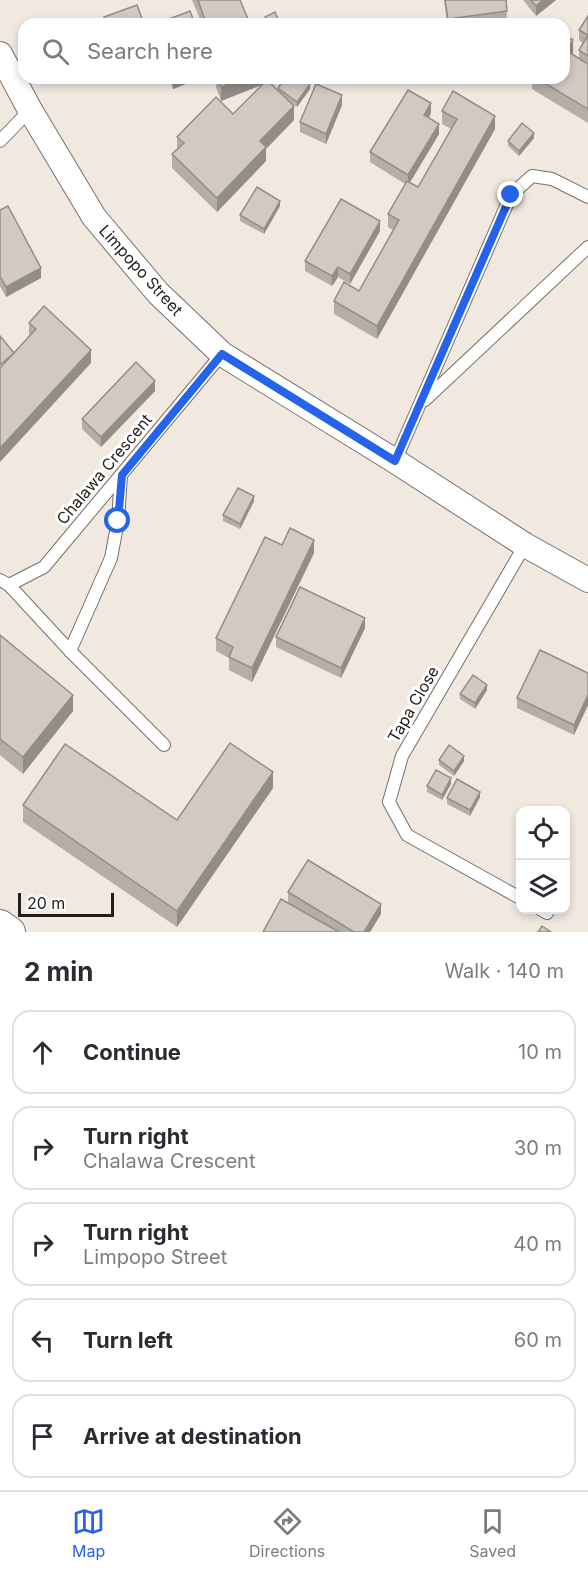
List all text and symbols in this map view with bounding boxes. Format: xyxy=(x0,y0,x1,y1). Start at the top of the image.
search box xyxy=(18,18,570,84)
icon: search xyxy=(39,35,72,68)
text: Search here xyxy=(87,38,213,64)
route end xyxy=(497,181,523,207)
street label: Limpopo Street xyxy=(95,220,187,320)
street label: Chalawa Crescent xyxy=(52,410,156,528)
route start xyxy=(104,507,130,533)
street label: Tapa Close xyxy=(383,662,443,746)
map controls xyxy=(516,806,570,914)
button: locate xyxy=(516,806,570,860)
button: layers xyxy=(516,860,570,914)
scale bar xyxy=(18,890,114,917)
text: 20 m xyxy=(27,893,65,913)
text: 2 min xyxy=(24,956,94,987)
text: Walk · 140 m xyxy=(444,959,564,983)
icon: ahead xyxy=(26,1036,59,1069)
text: Continue xyxy=(83,1039,181,1065)
text: 10 m xyxy=(518,1040,562,1064)
text: Turn right xyxy=(83,1123,189,1149)
icon: right xyxy=(26,1132,59,1165)
text: 30 m xyxy=(514,1136,562,1160)
text: Chalawa Crescent xyxy=(83,1149,255,1173)
text: Turn right xyxy=(83,1219,189,1245)
icon: right xyxy=(26,1228,59,1261)
text: 40 m xyxy=(513,1232,562,1256)
text: Limpopo Street xyxy=(83,1245,227,1269)
icon: left xyxy=(26,1324,59,1357)
text: Turn left xyxy=(83,1327,173,1353)
text: 60 m xyxy=(514,1328,562,1352)
icon: arrive xyxy=(26,1420,59,1453)
text: Arrive at destination xyxy=(83,1423,302,1449)
tab: Map xyxy=(72,1505,105,1561)
tab: Directions xyxy=(249,1505,325,1561)
tab: Saved xyxy=(469,1505,516,1561)

